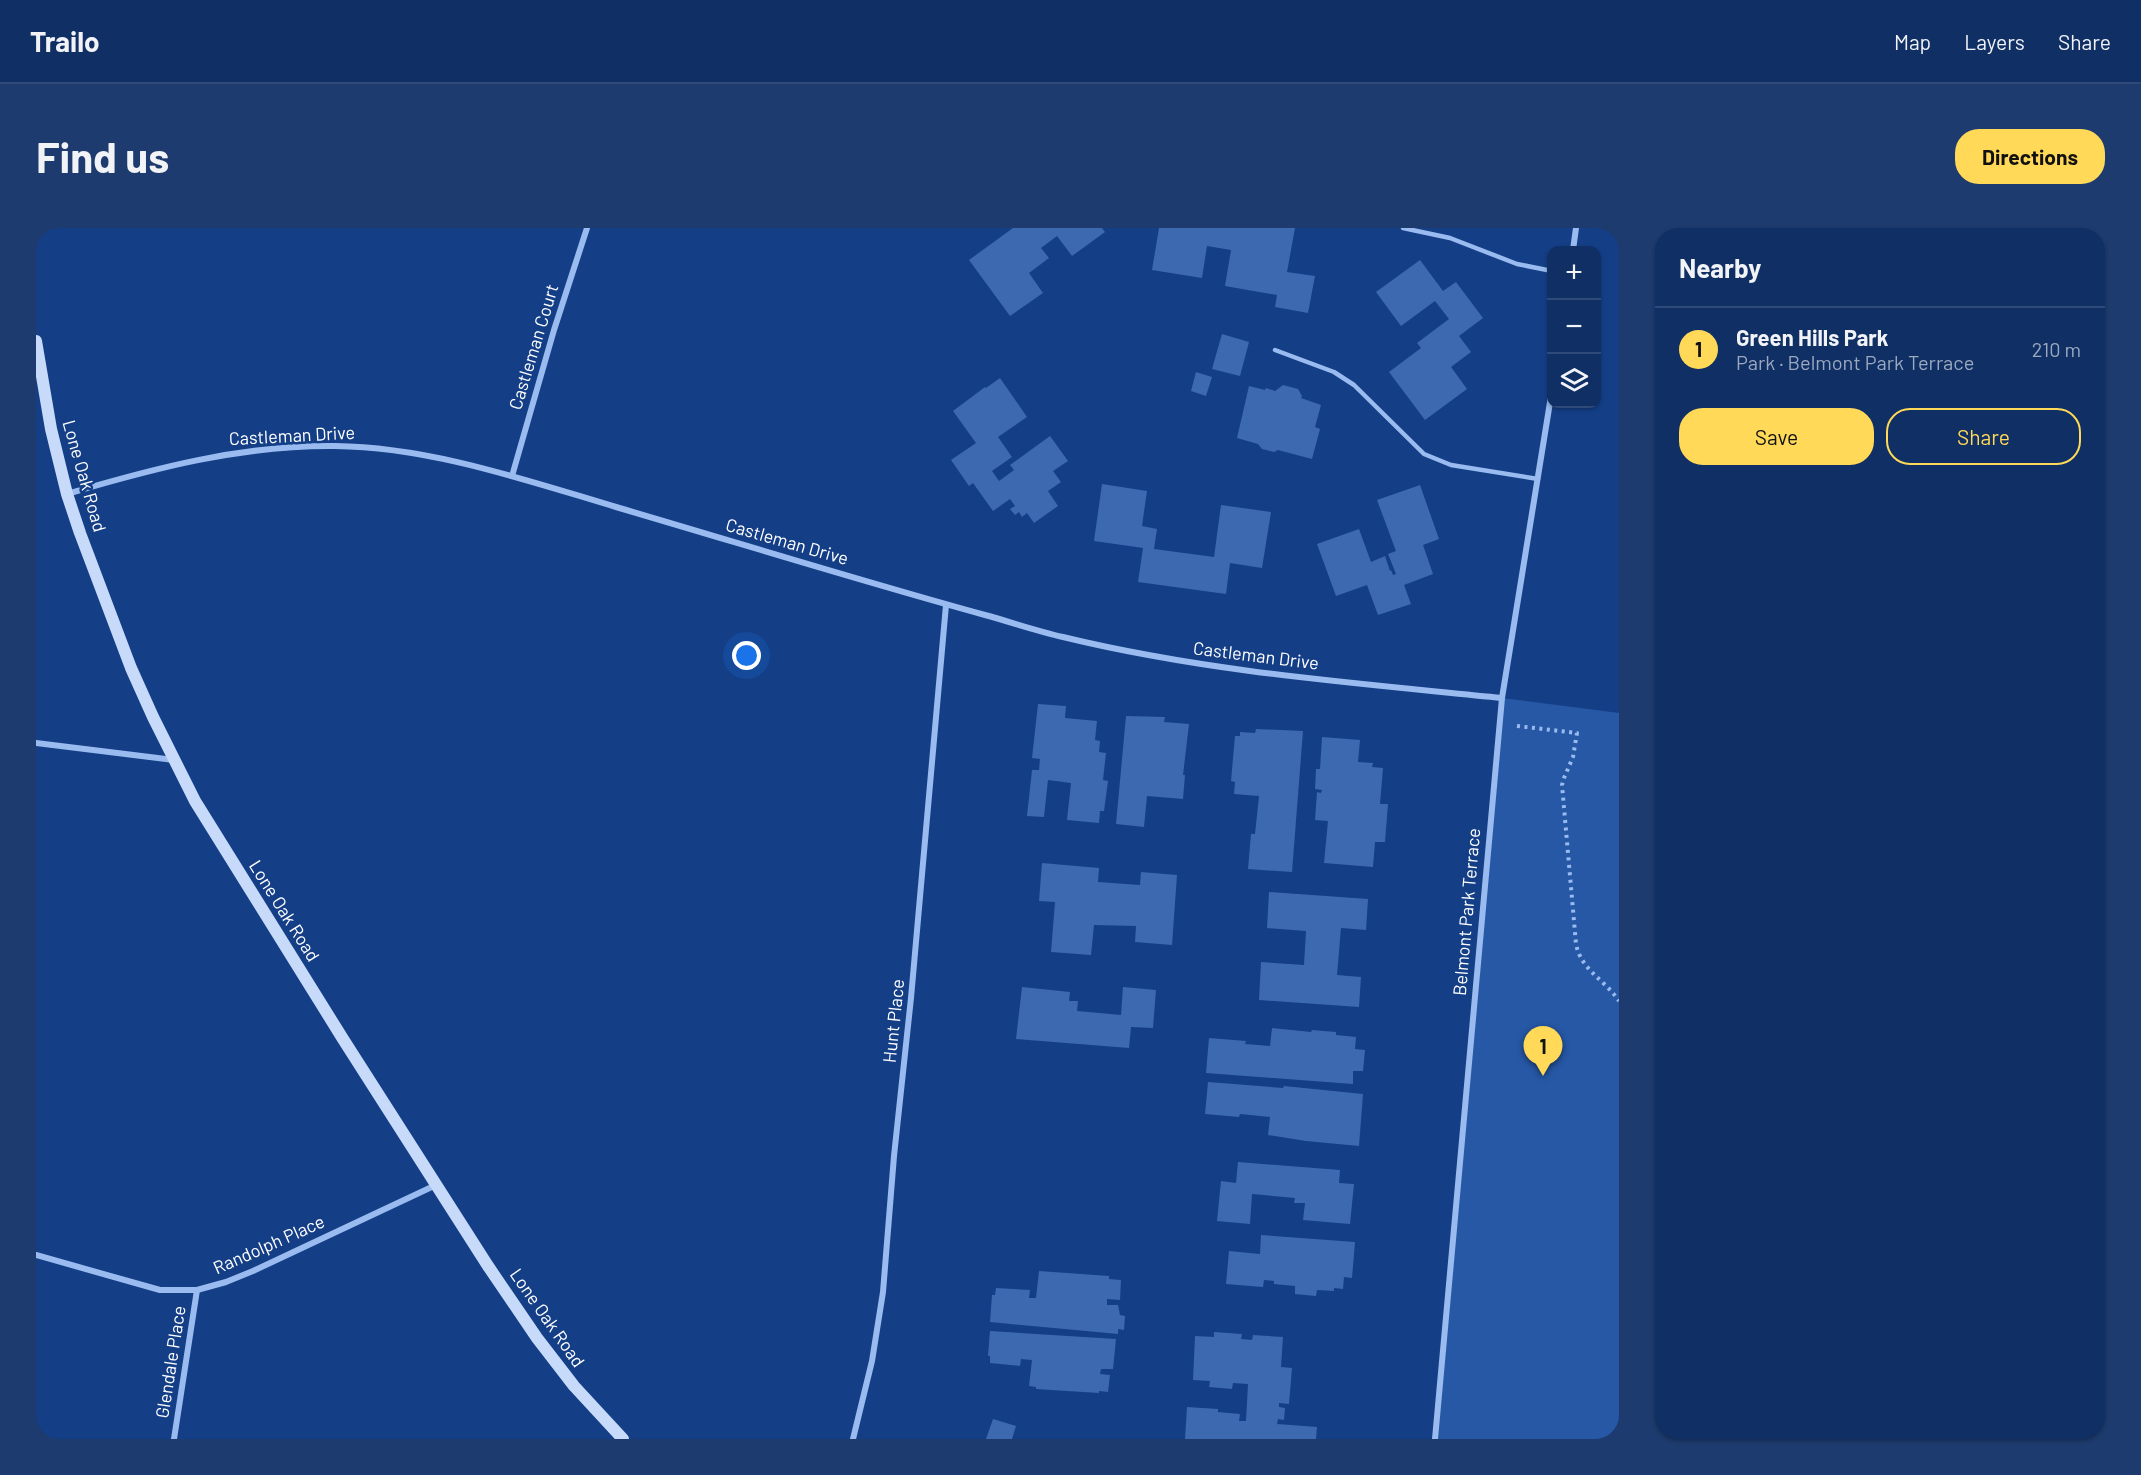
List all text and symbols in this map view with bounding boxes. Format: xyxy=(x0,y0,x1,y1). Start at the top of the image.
text: Trailo xyxy=(30,24,100,58)
text: Map xyxy=(1894,29,1931,54)
text: Layers xyxy=(1964,29,2025,54)
text: Share xyxy=(2058,29,2111,54)
button: Directions xyxy=(1955,129,2105,184)
text: Find us xyxy=(36,131,169,181)
map controls xyxy=(1547,246,1601,408)
button: + xyxy=(1547,246,1601,300)
text: Nearby xyxy=(1679,252,1761,283)
street label: Castleman Court xyxy=(504,281,563,412)
button: − xyxy=(1547,300,1601,354)
text: Green Hills Park xyxy=(1736,324,1888,350)
text: 1 xyxy=(1695,337,1702,361)
text: 210 m xyxy=(2032,337,2081,361)
text: Park · Belmont Park Terrace xyxy=(1736,350,1974,374)
button: layers xyxy=(1547,354,1601,408)
button: Save xyxy=(1679,408,1874,465)
button: Share xyxy=(1886,408,2081,465)
street label: Lone Oak Road xyxy=(58,417,111,534)
street label: Castleman Drive xyxy=(228,421,356,449)
street label: Castleman Drive xyxy=(723,513,851,569)
street label: Castleman Drive xyxy=(1192,636,1320,674)
your location xyxy=(732,641,761,670)
street label: Belmont Park Terrace xyxy=(1448,827,1484,997)
street label: Lone Oak Road xyxy=(245,856,325,965)
street label: Hunt Place xyxy=(878,978,908,1064)
pin: 1 xyxy=(1524,1026,1562,1076)
street label: Randolph Place xyxy=(209,1210,328,1278)
street label: Lone Oak Road xyxy=(506,1264,590,1371)
street label: Glendale Place xyxy=(150,1304,190,1420)

